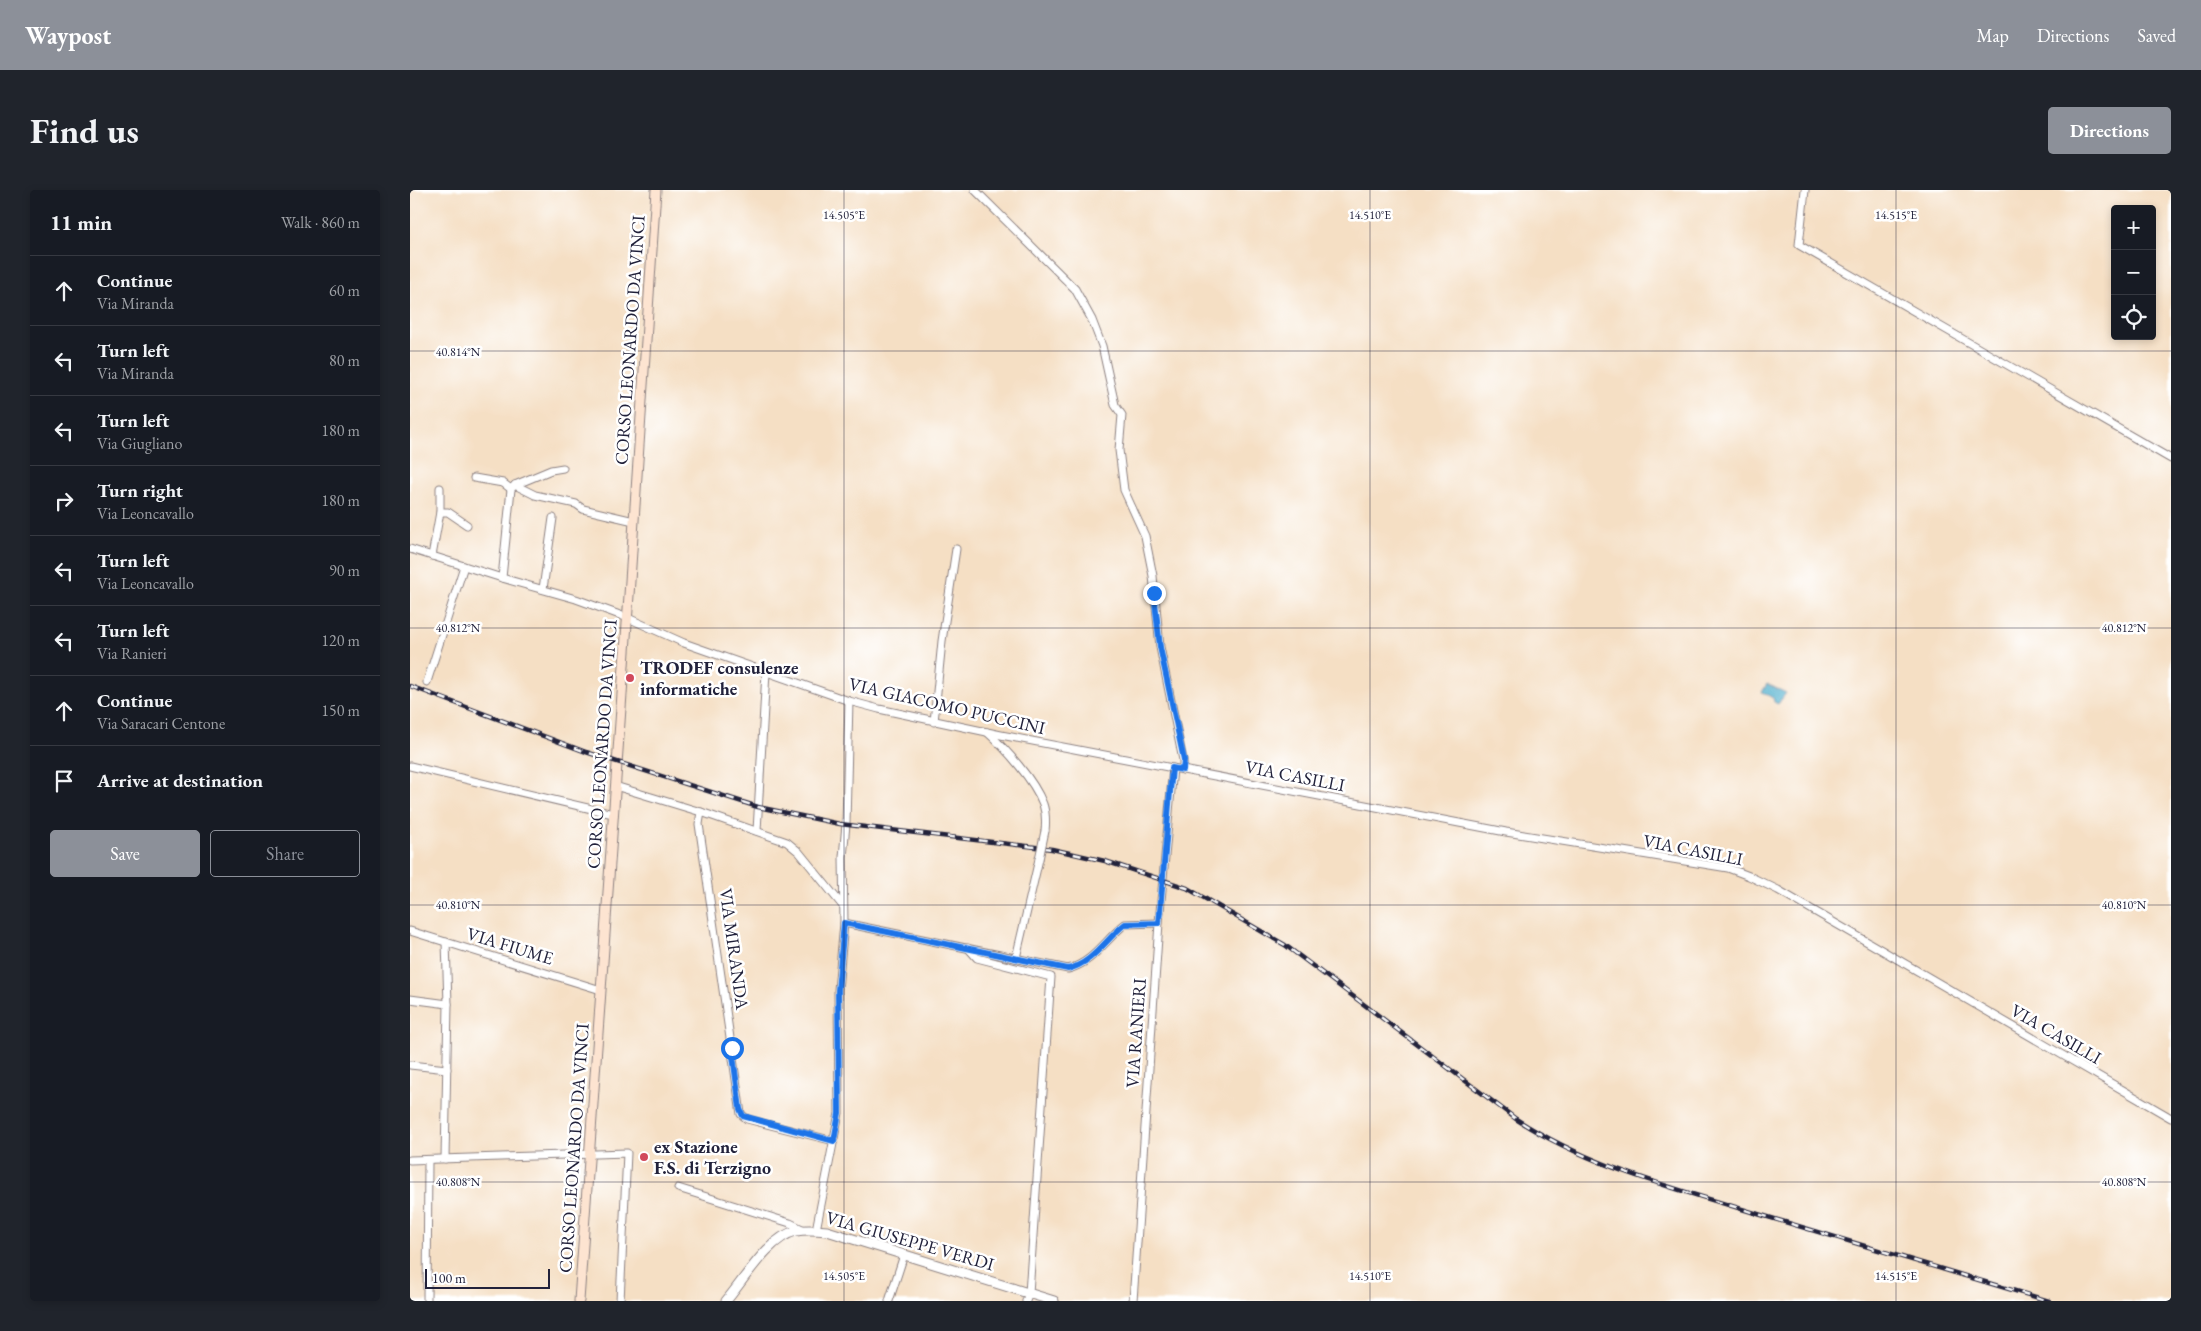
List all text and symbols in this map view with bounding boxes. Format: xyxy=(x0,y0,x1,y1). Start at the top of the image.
text: Waypost xyxy=(25,20,111,51)
text: Map xyxy=(1977,24,2009,47)
text: Directions xyxy=(2037,24,2109,47)
text: Saved xyxy=(2137,24,2176,47)
button: Directions xyxy=(2048,107,2171,154)
text: Find us xyxy=(30,108,139,153)
map controls xyxy=(2111,205,2156,340)
button: + xyxy=(2111,205,2156,250)
text: 14.505°E xyxy=(823,207,865,223)
text: 14.510°E xyxy=(1349,207,1391,223)
text: 14.515°E xyxy=(1875,207,1917,223)
text: 11 min xyxy=(50,209,112,236)
text: Walk · 860 m xyxy=(281,212,360,233)
street label: CORSO LEONARDO DA VINCI xyxy=(609,214,650,466)
button: − xyxy=(2111,250,2156,295)
text: Continue xyxy=(97,268,172,293)
icon: ahead xyxy=(50,277,78,305)
text: 60 m xyxy=(329,280,360,301)
text: Via Miranda xyxy=(97,293,174,314)
button: locate xyxy=(2111,295,2156,340)
text: Turn left xyxy=(97,338,169,363)
text: 40.814°N xyxy=(436,344,481,360)
icon: left xyxy=(50,347,78,375)
text: 80 m xyxy=(329,350,360,371)
text: Via Miranda xyxy=(97,363,174,384)
text: Turn left xyxy=(97,408,169,433)
icon: left xyxy=(50,417,78,445)
text: 180 m xyxy=(321,420,360,441)
text: Via Giugliano xyxy=(97,433,182,454)
text: Turn right xyxy=(97,478,183,503)
icon: right xyxy=(50,487,78,515)
text: 180 m xyxy=(321,490,360,511)
text: Via Leoncavallo xyxy=(97,503,194,524)
text: Turn left xyxy=(97,548,169,573)
icon: left xyxy=(50,557,78,585)
text: 90 m xyxy=(329,560,360,581)
text: Via Leoncavallo xyxy=(97,573,194,594)
route end xyxy=(1143,582,1166,605)
text: Turn left xyxy=(97,618,169,643)
street label: CORSO LEONARDO DA VINCI xyxy=(581,618,622,870)
text: 40.812°N xyxy=(436,620,481,636)
text: 40.812°N xyxy=(2102,620,2147,636)
icon: left xyxy=(50,627,78,655)
text: 120 m xyxy=(321,630,360,651)
text: Via Ranieri xyxy=(97,643,167,664)
place label: TRODEF consulenze informatiche xyxy=(640,656,799,700)
marker: TRODEF consulenze informatiche xyxy=(624,672,636,684)
street label: VIA GIACOMO PUCCINI xyxy=(847,672,1048,739)
text: Continue xyxy=(97,688,172,713)
icon: ahead xyxy=(50,697,78,725)
text: 150 m xyxy=(321,700,360,721)
text: Via Saracari Centone xyxy=(97,713,225,734)
street label: VIA CASILLI xyxy=(1243,755,1347,796)
icon: arrive xyxy=(50,767,78,795)
text: Arrive at destination xyxy=(97,768,263,793)
street label: VIA CASILLI xyxy=(1641,829,1745,870)
button: Save xyxy=(50,830,200,877)
button: Share xyxy=(210,830,360,877)
street label: VIA MIRANDA xyxy=(715,887,754,1012)
text: 40.810°N xyxy=(436,897,481,913)
text: 40.810°N xyxy=(2102,897,2147,913)
street label: VIA FIUME xyxy=(464,921,556,970)
street label: VIA RANIERI xyxy=(1120,977,1151,1089)
street label: VIA CASILLI xyxy=(2007,998,2106,1069)
street label: CORSO LEONARDO DA VINCI xyxy=(553,1022,594,1274)
route start xyxy=(721,1037,744,1060)
place label: ex Stazione F.S. di Terzigno xyxy=(654,1135,771,1179)
marker: ex Stazione F.S. di Terzigno xyxy=(638,1151,650,1163)
text: 40.808°N xyxy=(436,1174,481,1190)
text: 40.808°N xyxy=(2102,1174,2147,1190)
street label: VIA GIUSEPPE VERDI xyxy=(823,1206,997,1276)
scale bar xyxy=(425,1266,550,1289)
text: 14.505°E xyxy=(823,1268,865,1284)
text: 14.510°E xyxy=(1349,1268,1391,1284)
text: 14.515°E xyxy=(1875,1268,1917,1284)
text: 100 m xyxy=(432,1269,466,1287)

